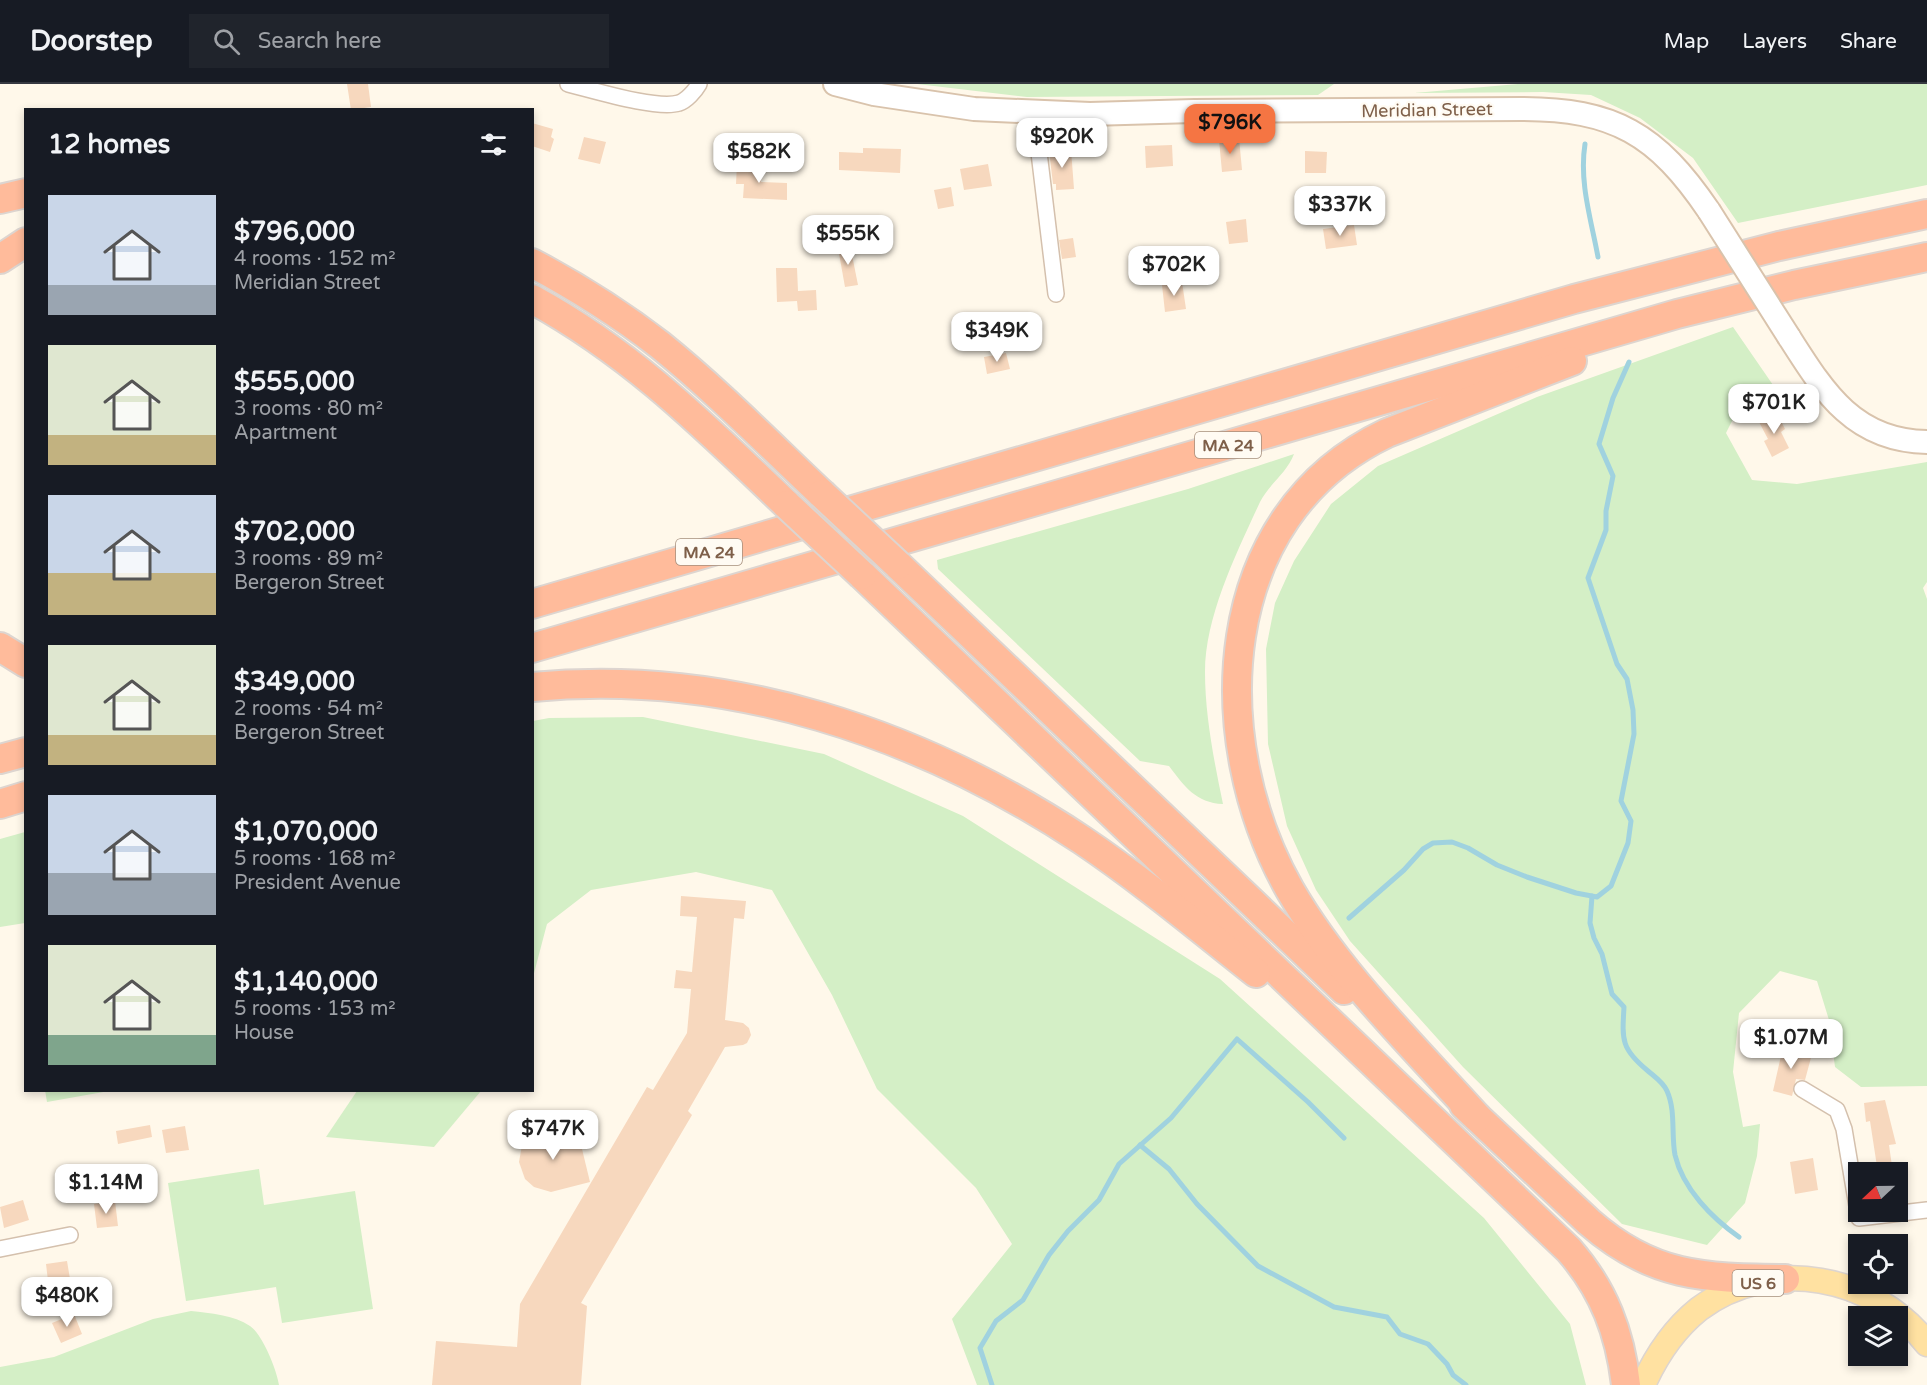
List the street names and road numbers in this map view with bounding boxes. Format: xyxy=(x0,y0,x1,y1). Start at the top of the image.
street label: Meridian Street xyxy=(1361,98,1493,122)
road number: MA 24 xyxy=(1195,432,1261,458)
road number: MA 24 xyxy=(676,539,742,565)
road number: US 6 xyxy=(1732,1270,1784,1296)

